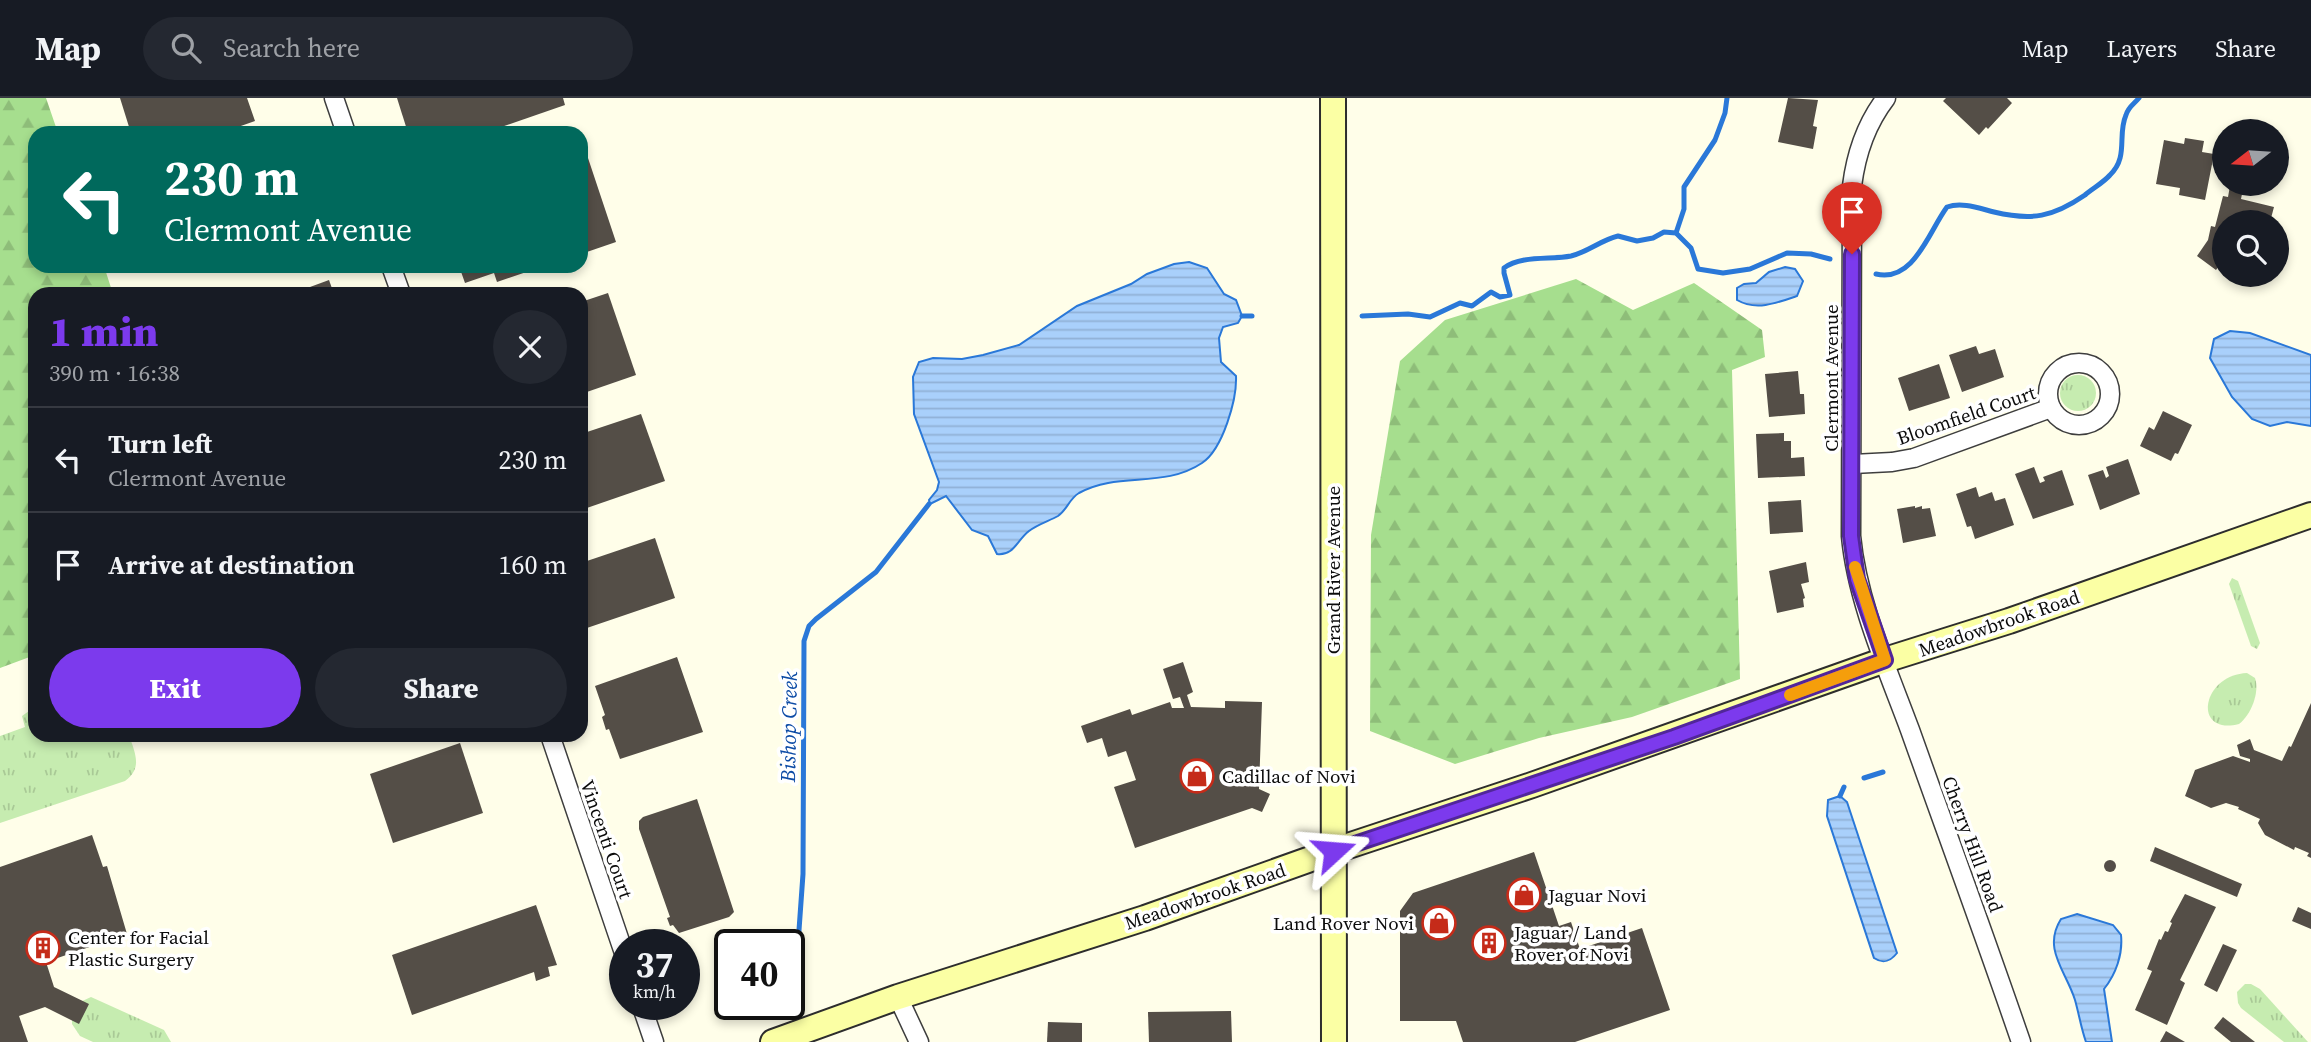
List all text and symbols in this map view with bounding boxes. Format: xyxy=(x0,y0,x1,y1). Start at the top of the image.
search box xyxy=(143,17,633,80)
text: Map xyxy=(35,26,101,71)
icon: search xyxy=(167,29,205,67)
text: Search here xyxy=(223,30,360,66)
text: Map xyxy=(2022,32,2069,65)
text: Layers xyxy=(2107,32,2177,65)
text: Share xyxy=(2215,32,2276,65)
north arrow xyxy=(2212,119,2289,196)
map controls xyxy=(2212,119,2289,287)
text: 230 m xyxy=(164,144,299,211)
icon: left xyxy=(49,154,140,245)
pin xyxy=(1822,182,1882,254)
icon: arrive xyxy=(1833,193,1871,231)
text: Clermont Avenue xyxy=(164,208,412,252)
button: search xyxy=(2212,210,2289,287)
text: 1 min xyxy=(49,302,159,360)
street label: Clermont Avenue xyxy=(1818,304,1844,452)
button: close xyxy=(493,310,567,384)
text: 390 m · 16:38 xyxy=(49,357,180,389)
street label: Bloomfield Court xyxy=(1893,379,2040,451)
text: Turn left xyxy=(108,426,212,462)
icon: left xyxy=(49,441,87,479)
text: 230 m xyxy=(499,442,567,478)
text: Clermont Avenue xyxy=(108,462,286,494)
street label: Grand River Avenue xyxy=(1320,486,1346,654)
icon: arrive xyxy=(49,546,87,584)
text: Arrive at destination xyxy=(108,547,355,583)
text: 160 m xyxy=(499,547,567,583)
street label: Meadowbrook Road xyxy=(1915,583,2083,663)
button: Exit xyxy=(49,648,301,728)
button: Share xyxy=(315,648,567,728)
water label: Bishop Creek xyxy=(773,671,804,784)
shop icon: Cadillac of Novi xyxy=(1178,757,1216,795)
place label: Cadillac of Novi xyxy=(1222,763,1356,789)
street label: Cherry Hill Road xyxy=(1936,772,2010,916)
street label: Vincenti Court xyxy=(575,776,640,903)
position arrow xyxy=(1297,814,1371,888)
street label: Meadowbrook Road xyxy=(1121,856,1289,936)
shop icon: Jaguar Novi xyxy=(1505,876,1543,914)
place label: Jaguar Novi xyxy=(1547,882,1647,908)
shop icon: Land Rover Novi xyxy=(1420,904,1458,942)
place label: Land Rover Novi xyxy=(1273,910,1414,936)
place label: Jaguar / Land Rover of Novi xyxy=(1513,919,1629,967)
place label: Center for Facial Plastic Surgery xyxy=(68,924,209,972)
building icon: Jaguar / Land Rover of Novi xyxy=(1470,924,1508,962)
building icon: Center for Facial Plastic Surgery xyxy=(24,929,62,967)
speed limit sign: 40 xyxy=(714,929,805,1020)
text: 37 xyxy=(636,941,673,989)
text: km/h xyxy=(633,979,676,1004)

